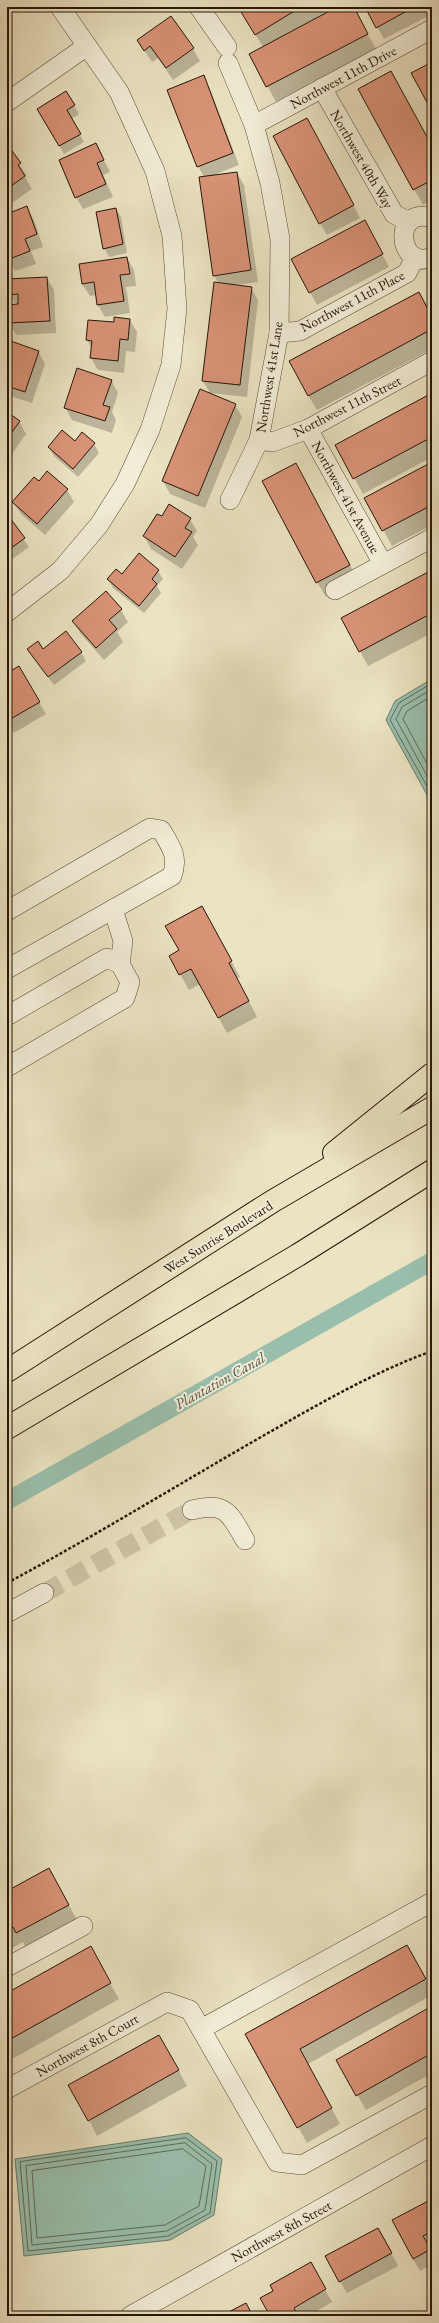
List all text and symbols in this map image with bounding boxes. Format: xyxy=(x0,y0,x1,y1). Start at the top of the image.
street label: Northwest 11th Drive xyxy=(287,41,400,113)
street label: Northwest 40th Way xyxy=(326,106,398,212)
street label: Northwest 11th Place xyxy=(297,266,408,336)
street label: Northwest 41st Lane xyxy=(251,320,287,434)
street label: Northwest 11th Street xyxy=(290,371,405,441)
street label: Northwest 41st Avenue xyxy=(308,438,385,557)
street label: West Sunrise Boulevard xyxy=(160,1196,277,1278)
water label: Plantation Canal xyxy=(171,1348,269,1413)
street label: Northwest 8th Court xyxy=(32,2009,142,2081)
street label: Northwest 8th Street xyxy=(228,2196,335,2266)

